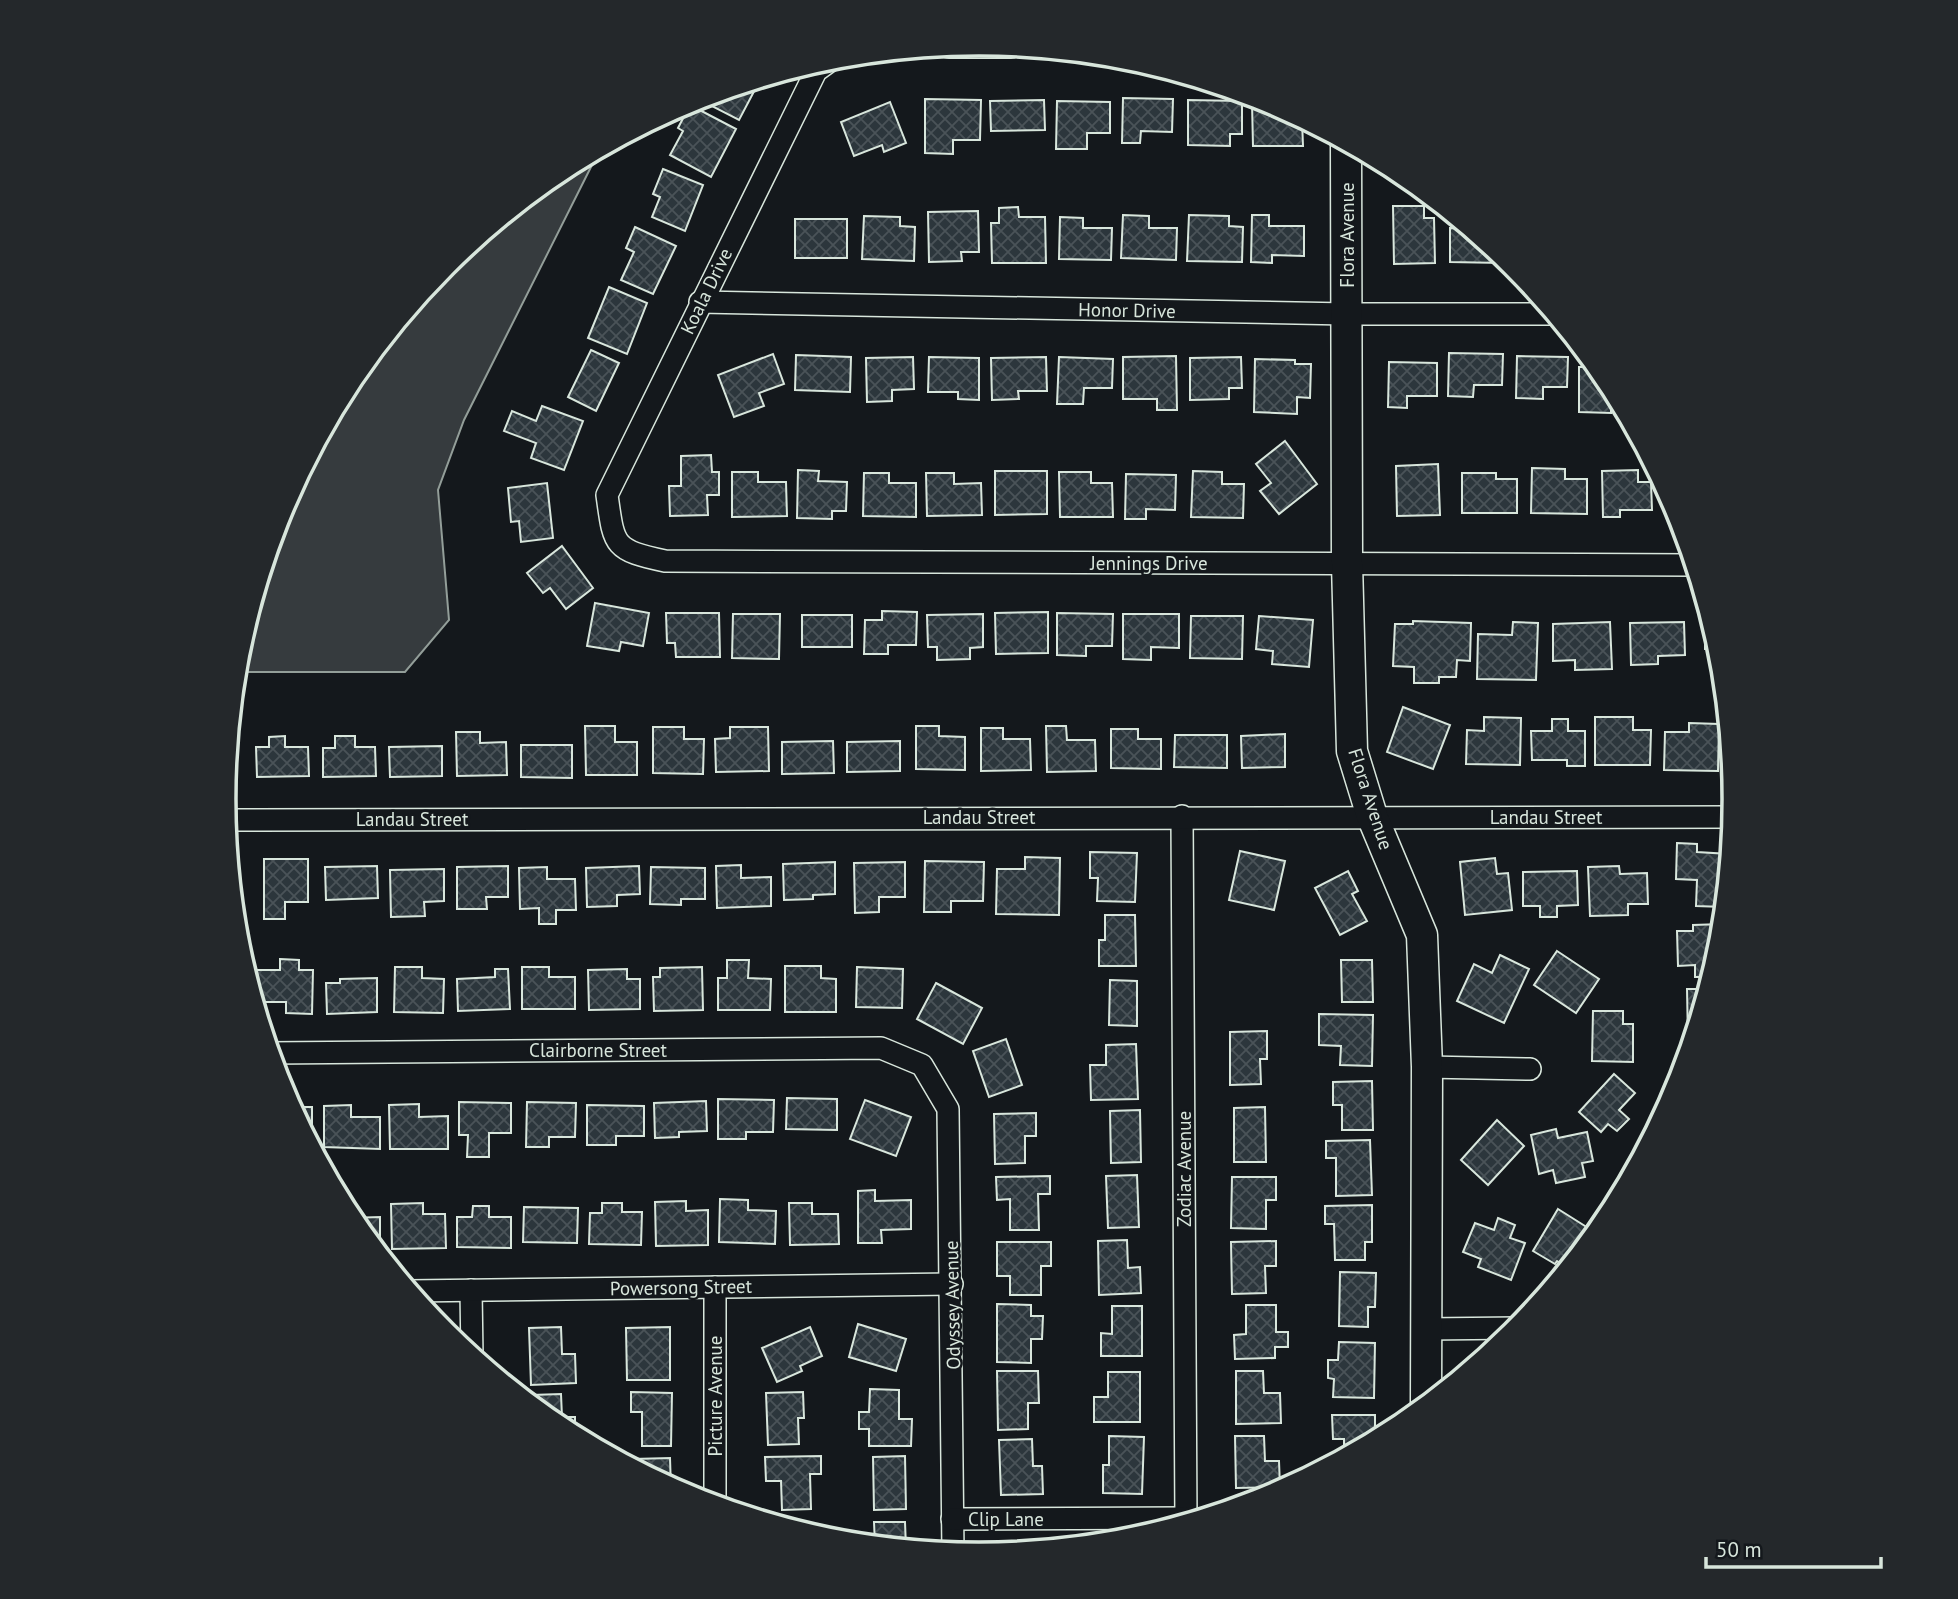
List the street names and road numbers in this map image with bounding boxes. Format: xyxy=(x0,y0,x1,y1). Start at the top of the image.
street label: Flora Avenue xyxy=(1335,182,1359,288)
street label: Koala Drive xyxy=(675,244,737,338)
street label: Honor Drive xyxy=(1078,297,1176,323)
street label: Jennings Drive xyxy=(1089,551,1208,575)
street label: Flora Avenue xyxy=(1343,745,1399,853)
street label: Landau Street xyxy=(923,805,1036,829)
street label: Landau Street xyxy=(1490,805,1603,829)
street label: Landau Street xyxy=(356,807,469,831)
street label: Clairborne Street xyxy=(529,1038,668,1062)
street label: Zodiac Avenue xyxy=(1172,1111,1196,1227)
street label: Odyssey Avenue xyxy=(939,1240,965,1370)
street label: Powersong Street xyxy=(610,1274,753,1300)
street label: Picture Avenue xyxy=(703,1336,727,1456)
street label: Clip Lane xyxy=(968,1507,1044,1531)

